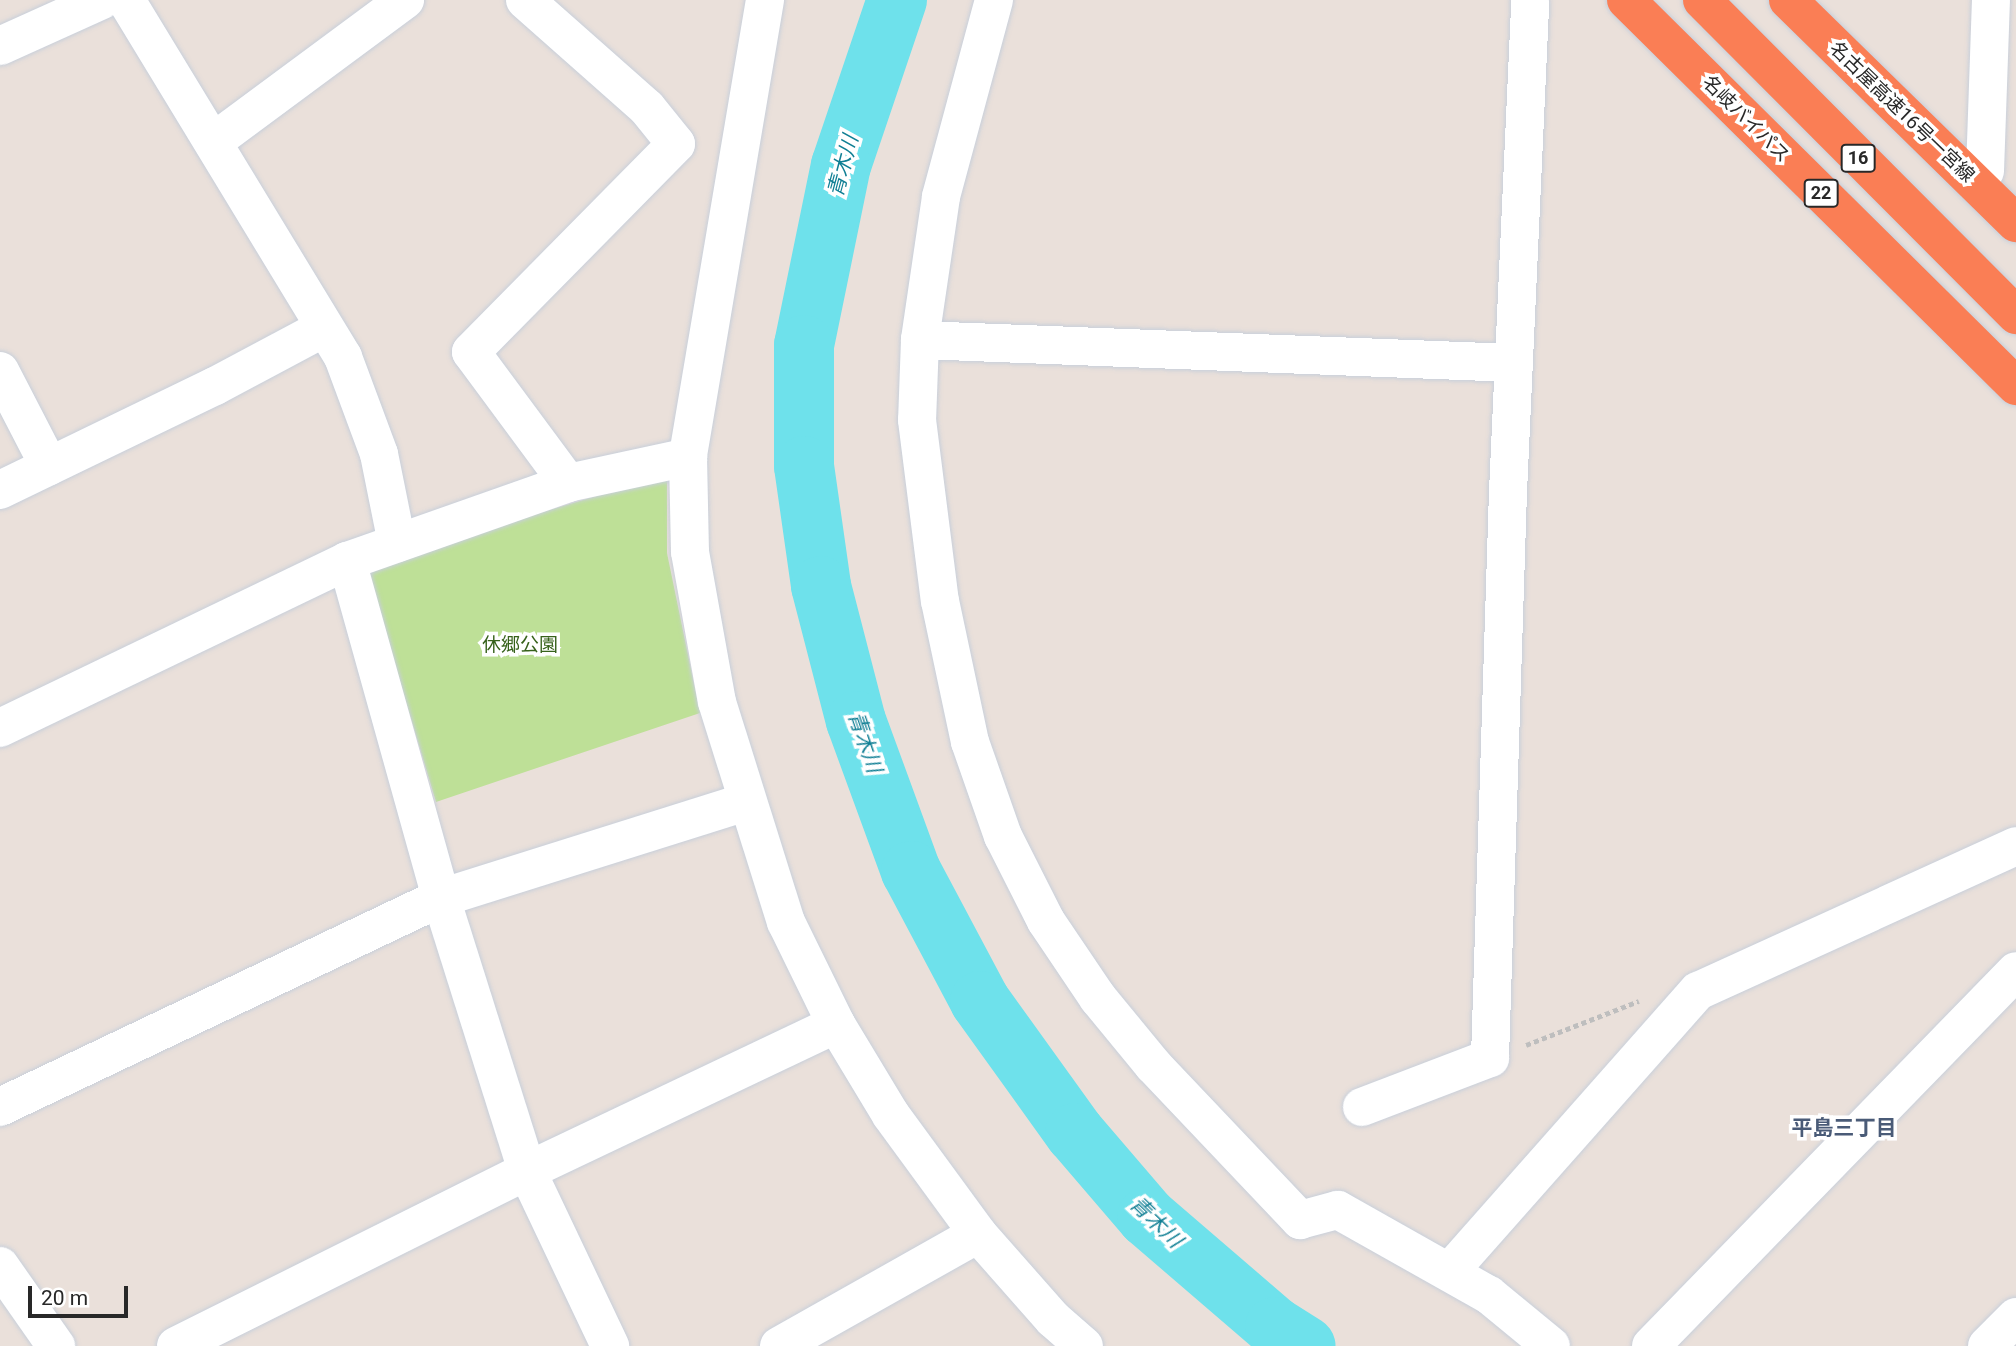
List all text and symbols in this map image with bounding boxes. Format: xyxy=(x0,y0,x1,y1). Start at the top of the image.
street label: 名古屋高速16号一宮線 xyxy=(1825,37,1979,187)
street label: 名岐バイパス xyxy=(1698,71,1794,167)
water label: 青木川 xyxy=(823,132,863,200)
road number: 16 xyxy=(1840,144,1876,173)
road number: 22 xyxy=(1804,178,1839,208)
park label: 休郷公園 xyxy=(482,634,558,656)
water label: 青木川 xyxy=(843,708,887,776)
district label: 平島三丁目 xyxy=(1792,1115,1896,1141)
water label: 青木川 xyxy=(1125,1191,1187,1253)
scale bar xyxy=(32,1272,131,1316)
text: 20 m xyxy=(41,1286,88,1310)

